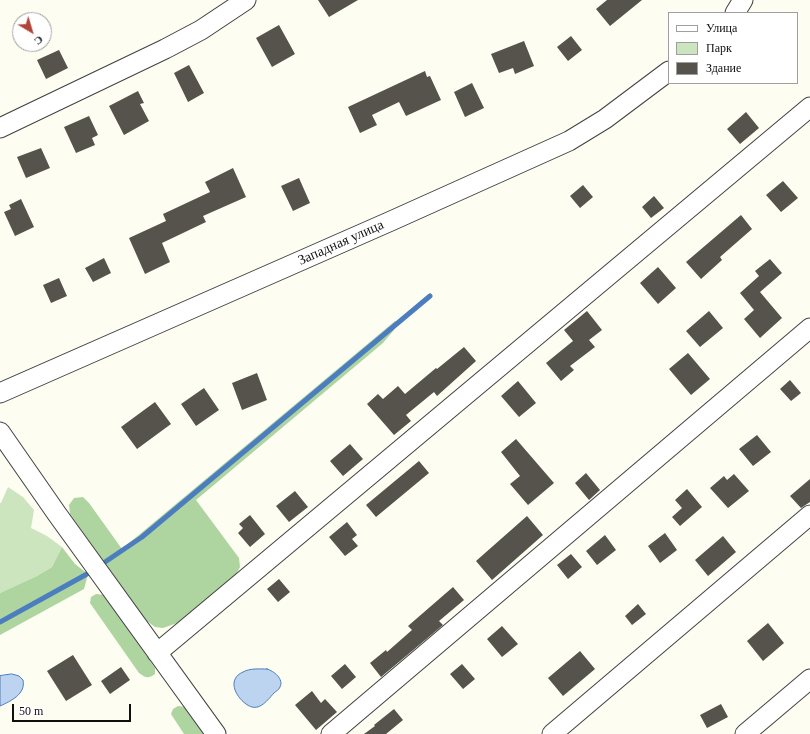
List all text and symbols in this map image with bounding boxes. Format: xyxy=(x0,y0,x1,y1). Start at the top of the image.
north arrow xyxy=(12,12,52,52)
legend xyxy=(668,12,798,84)
text: Улица xyxy=(706,21,737,35)
text: С xyxy=(32,33,46,48)
text: Парк xyxy=(706,41,732,55)
text: Здание xyxy=(706,61,741,75)
street label: Западная улица xyxy=(296,217,386,269)
scale bar xyxy=(14,696,133,722)
text: 50 m xyxy=(19,704,43,718)

